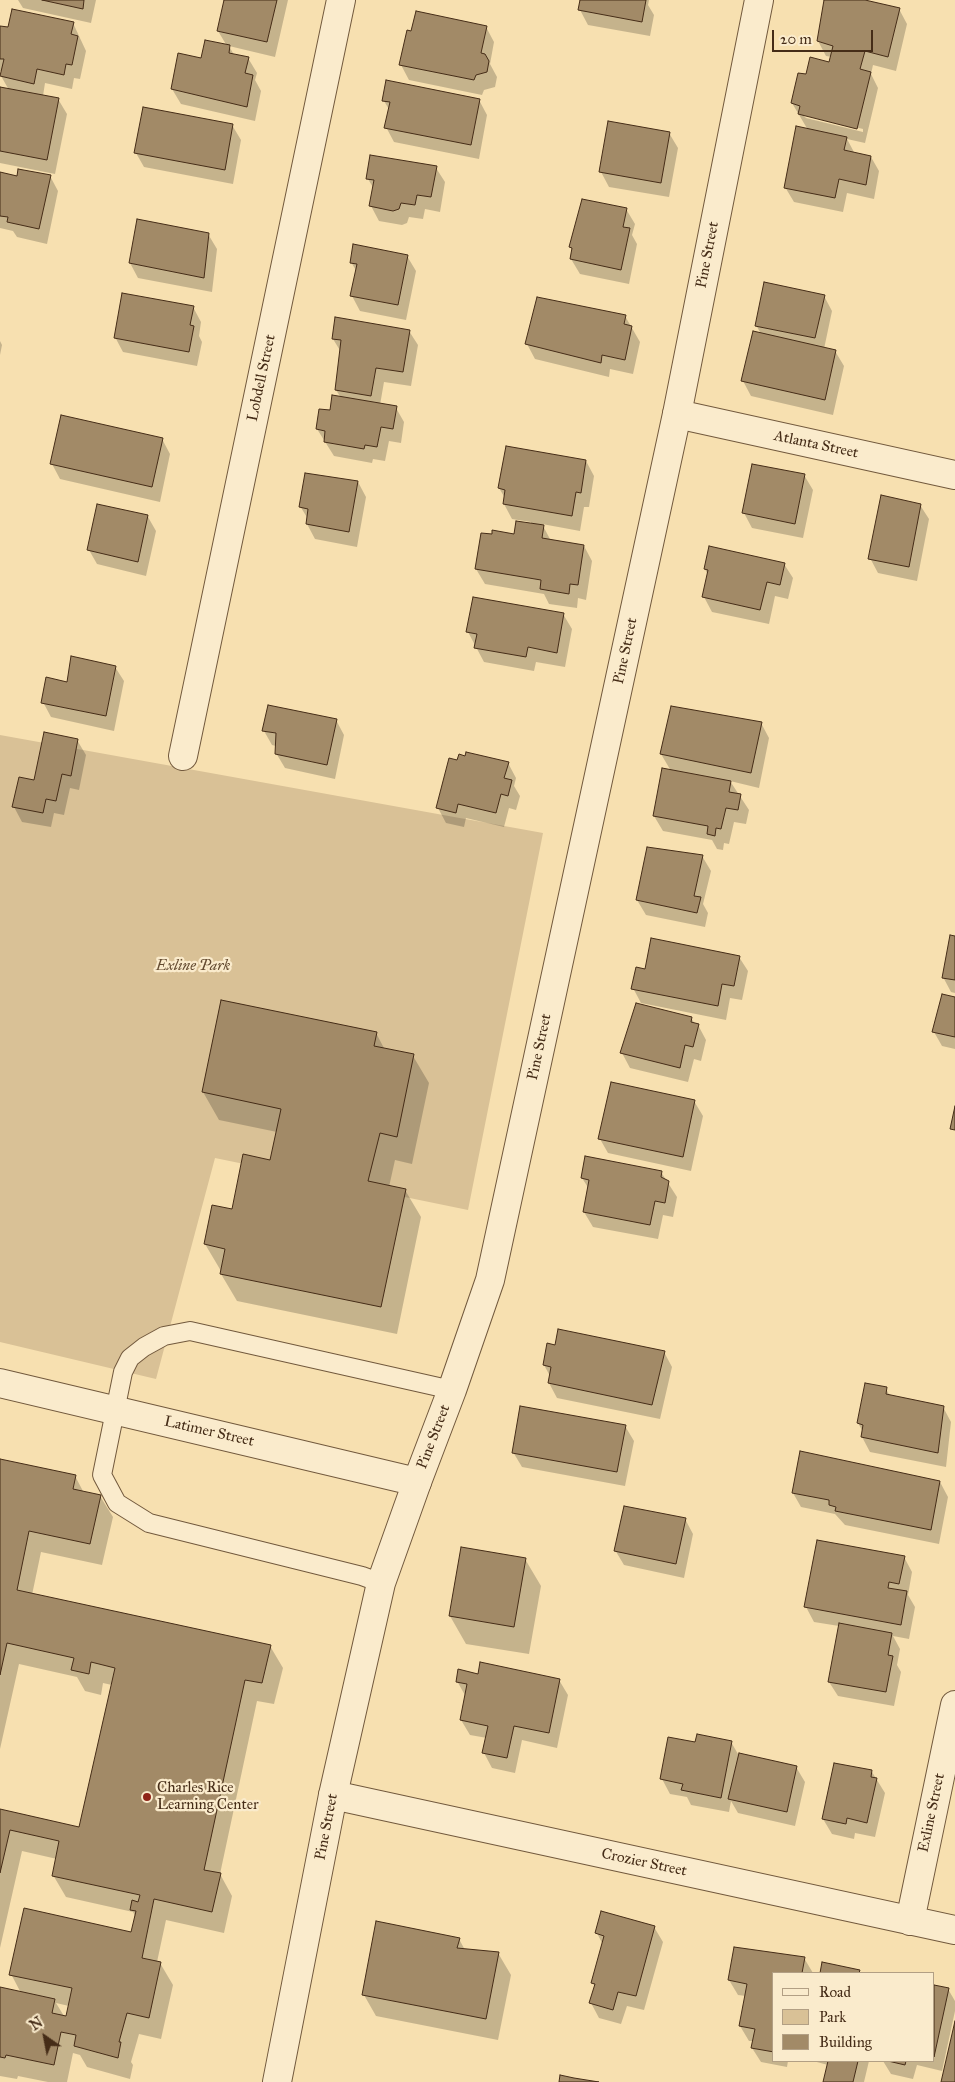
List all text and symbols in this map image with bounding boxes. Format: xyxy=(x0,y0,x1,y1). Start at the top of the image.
scale bar xyxy=(775,20,876,52)
text: 20 m xyxy=(780,30,812,48)
street label: Pine Street xyxy=(693,220,723,290)
street label: Lobdell Street xyxy=(244,333,280,423)
street label: Atlanta Street xyxy=(772,427,860,463)
street label: Pine Street xyxy=(610,616,642,686)
park label: Exline Park xyxy=(156,957,230,975)
street label: Pine Street xyxy=(524,1012,556,1082)
street label: Pine Street xyxy=(413,1402,455,1472)
street label: Latimer Street xyxy=(162,1413,256,1451)
street label: Exline Street xyxy=(915,1772,949,1854)
place label: Charles Rice Learning Center xyxy=(157,1779,259,1814)
marker: Charles Rice Learning Center xyxy=(141,1791,153,1803)
street label: Pine Street xyxy=(312,1792,342,1862)
street label: Crozier Street xyxy=(600,1845,688,1881)
legend xyxy=(772,1972,935,2062)
text: Road xyxy=(819,1983,851,2001)
text: Park xyxy=(819,2008,846,2026)
north arrow xyxy=(20,2012,70,2062)
text: N xyxy=(27,2014,46,2034)
text: Building xyxy=(819,2033,872,2051)

